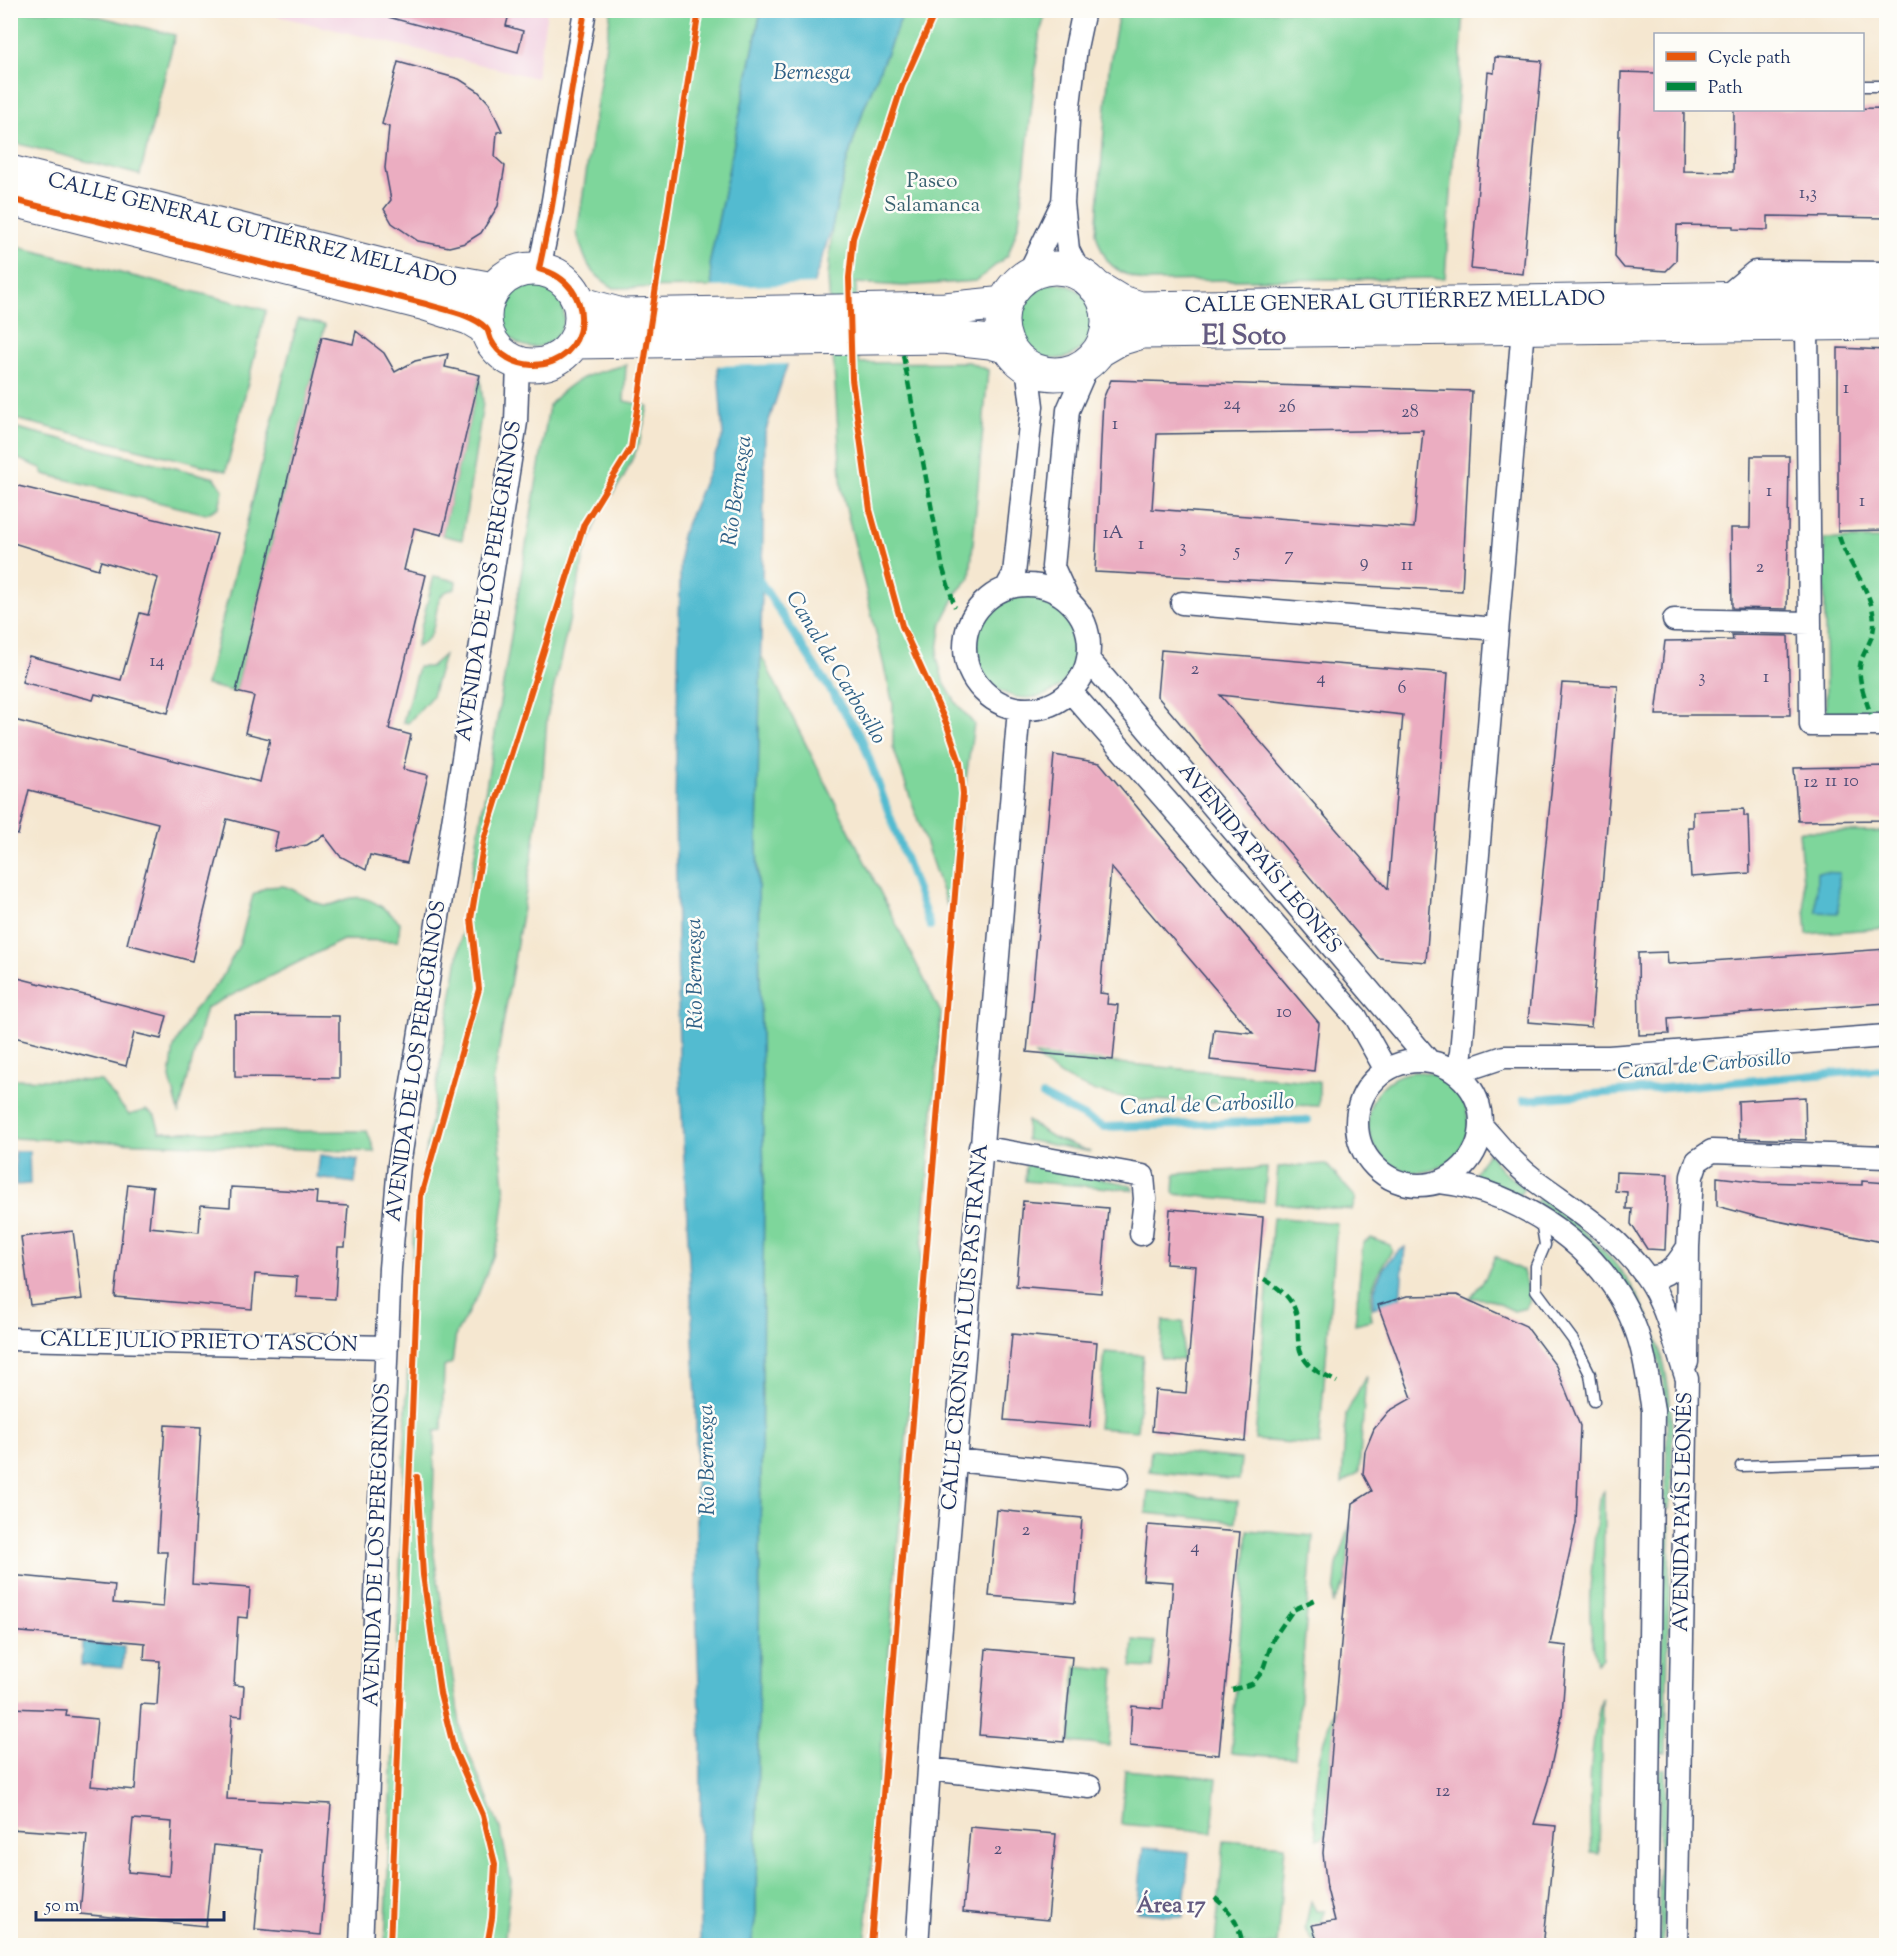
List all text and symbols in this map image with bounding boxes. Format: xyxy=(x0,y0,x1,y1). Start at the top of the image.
legend xyxy=(1654,33,1864,111)
text: Cycle path xyxy=(1708,46,1791,72)
water label: Bernesga xyxy=(773,58,851,90)
text: Path xyxy=(1708,76,1743,102)
street label: CALLE GENERAL GUTIÉRREZ MELLADO xyxy=(44,166,460,296)
park label: Paseo Salamanca xyxy=(884,167,980,221)
house number: 1,3 xyxy=(1799,181,1817,207)
street label: CALLE GENERAL GUTIÉRREZ MELLADO xyxy=(1184,284,1606,322)
district label: El Soto xyxy=(1202,318,1286,357)
house number: 1 xyxy=(1843,376,1849,402)
house number: 24 xyxy=(1223,392,1241,418)
house number: 26 xyxy=(1278,395,1296,421)
house number: 28 xyxy=(1401,400,1419,426)
house number: 1 xyxy=(1112,412,1118,438)
street label: AVENIDA DE LOS PEREGRINOS xyxy=(450,418,530,744)
water label: Río Bernesga xyxy=(714,434,762,548)
house number: 1 xyxy=(1766,479,1772,505)
house number: 1 xyxy=(1859,489,1865,515)
house number: 1A xyxy=(1103,521,1124,547)
house number: 1 xyxy=(1138,532,1144,558)
house number: 3 xyxy=(1179,535,1187,561)
house number: 5 xyxy=(1233,539,1240,565)
house number: 7 xyxy=(1284,543,1294,569)
house number: 9 xyxy=(1360,550,1369,576)
house number: 11 xyxy=(1401,553,1413,579)
house number: 2 xyxy=(1756,555,1765,581)
water label: Canal de Carbosillo xyxy=(776,585,894,751)
house number: 14 xyxy=(149,649,165,675)
house number: 2 xyxy=(1191,657,1200,683)
house number: 3 xyxy=(1698,665,1706,691)
house number: 1 xyxy=(1763,665,1769,691)
house number: 4 xyxy=(1316,666,1326,692)
house number: 6 xyxy=(1398,676,1407,702)
street label: AVENIDA PAÍS LEONÉS xyxy=(1170,757,1348,961)
house number: 11 xyxy=(1825,769,1837,795)
house number: 10 xyxy=(1843,769,1859,795)
house number: 12 xyxy=(1804,770,1819,796)
street label: AVENIDA DE LOS PEREGRINOS xyxy=(380,898,454,1224)
water label: Río Bernesga xyxy=(679,918,713,1030)
house number: 10 xyxy=(1276,1000,1292,1026)
water label: Canal de Carbosillo xyxy=(1616,1042,1792,1090)
water label: Canal de Carbosillo xyxy=(1119,1087,1295,1125)
street label: CALLE CRONISTA LUIS PASTRANA xyxy=(935,1142,997,1512)
street label: CALLE JULIO PRIETO TASCÓN xyxy=(40,1325,358,1361)
street label: AVENIDA DE LOS PEREGRINOS xyxy=(357,1382,399,1708)
street label: AVENIDA PAÍS LEONÉS xyxy=(1667,1392,1701,1632)
water label: Río Bernesga xyxy=(691,1404,725,1516)
house number: 2 xyxy=(1022,1518,1031,1544)
house number: 4 xyxy=(1190,1535,1200,1561)
house number: 12 xyxy=(1436,1779,1451,1805)
house number: 2 xyxy=(994,1837,1003,1863)
scale bar xyxy=(36,1884,224,1922)
district label: Área 17 xyxy=(1136,1890,1207,1923)
text: 50 m xyxy=(44,1894,80,1920)

